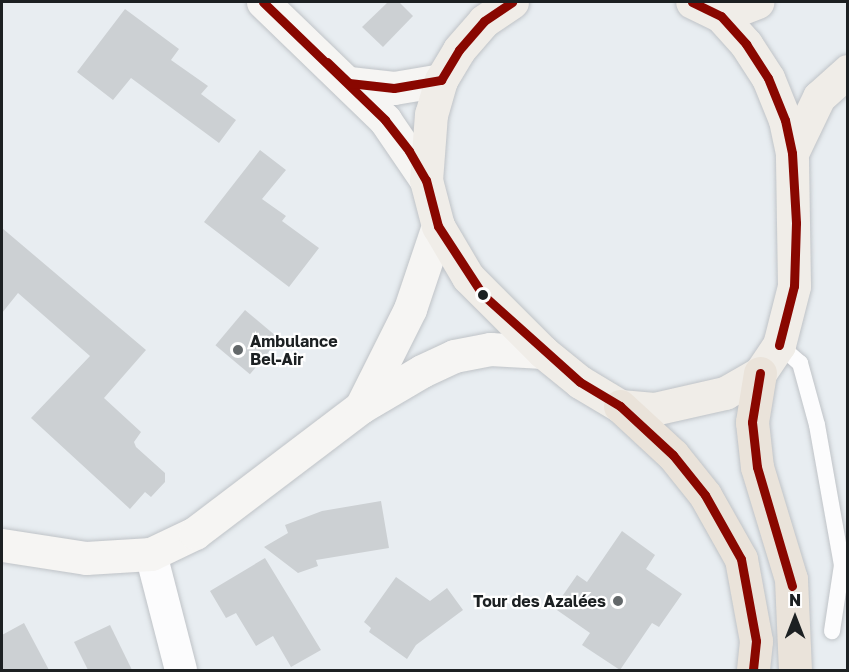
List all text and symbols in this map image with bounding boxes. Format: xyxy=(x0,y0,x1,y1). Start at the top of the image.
unlabelled marker xyxy=(477,289,489,301)
place label: Ambulance Bel-Air xyxy=(250,331,338,369)
marker: Ambulance Bel-Air xyxy=(231,343,245,357)
north arrow xyxy=(765,588,825,648)
text: N xyxy=(789,590,801,610)
place label: Tour des Azalées xyxy=(473,591,606,611)
marker: Tour des Azalées xyxy=(611,594,625,608)

